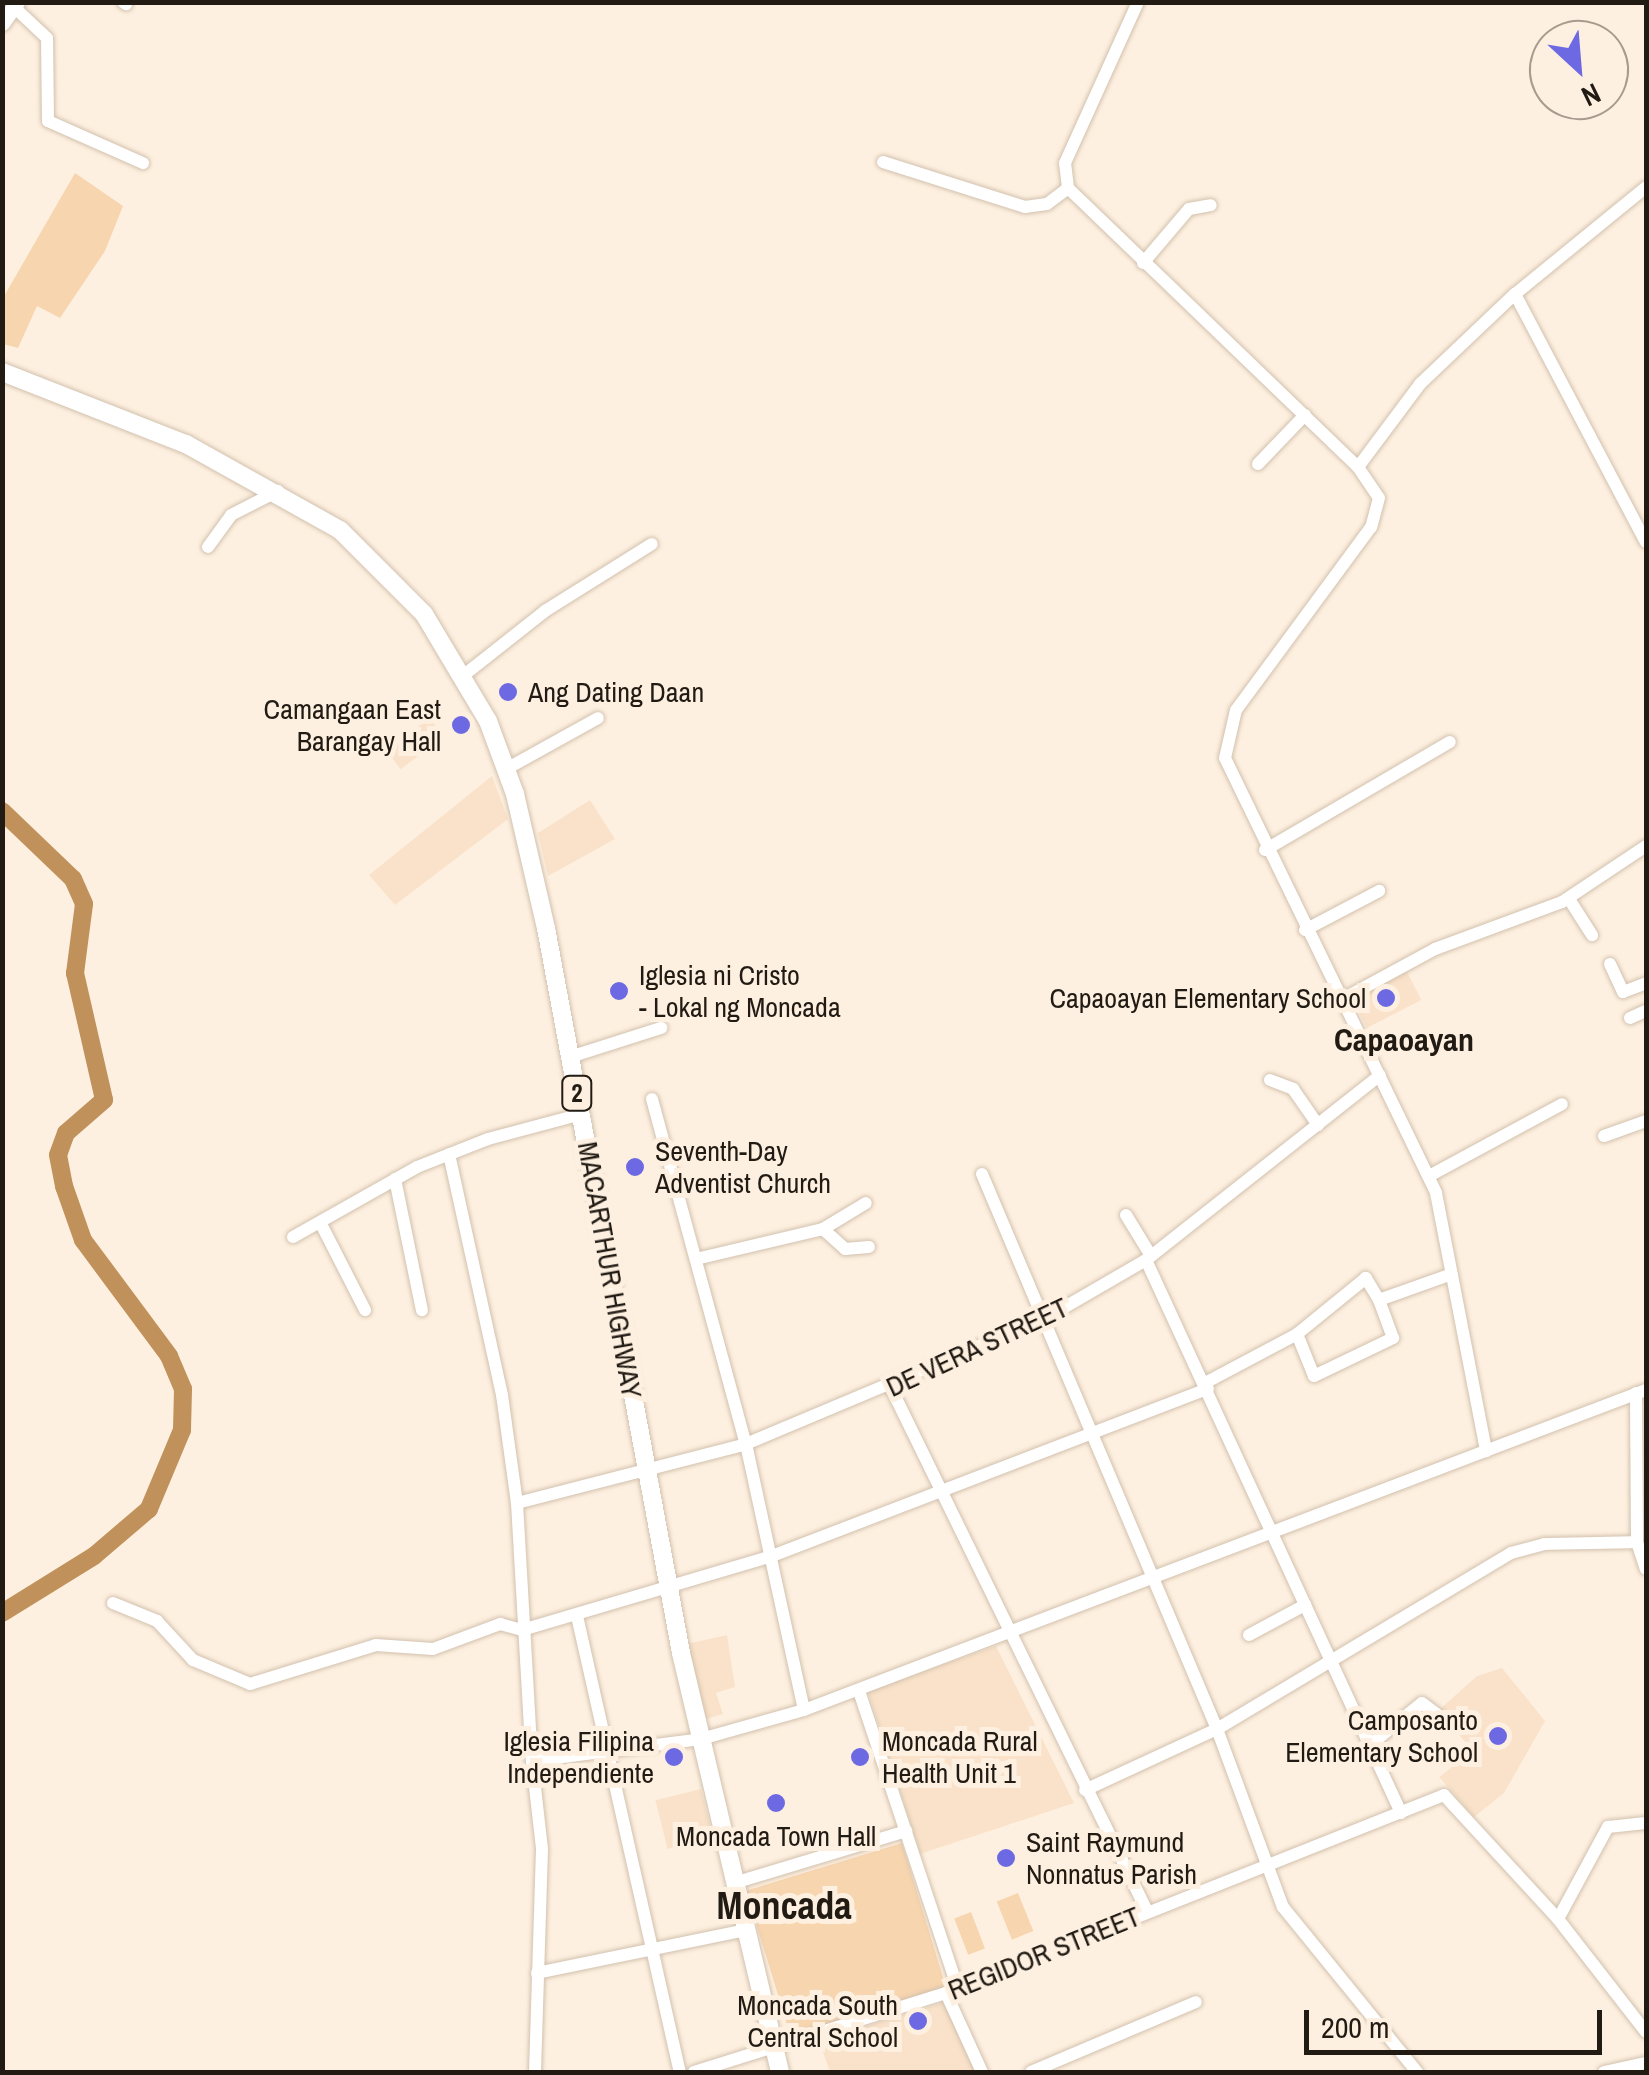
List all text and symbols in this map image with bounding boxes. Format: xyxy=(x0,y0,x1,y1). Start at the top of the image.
north arrow xyxy=(1529,20,1629,120)
text: N xyxy=(1576,74,1607,116)
place label: Ang Dating Daan xyxy=(528,675,704,709)
marker: Ang Dating Daan xyxy=(497,681,519,703)
place label: Camangaan East Barangay Hall xyxy=(264,692,441,758)
marker: Camangaan East Barangay Hall xyxy=(450,714,472,736)
place label: Iglesia ni Cristo - Lokal ng Moncada xyxy=(639,958,841,1024)
marker: Iglesia ni Cristo - Lokal ng Moncada xyxy=(608,980,630,1002)
place label: Capaoayan Elementary School xyxy=(1049,981,1366,1015)
marker: Capaoayan Elementary School xyxy=(1375,987,1397,1009)
district label: Capaoayan xyxy=(1334,1021,1474,1059)
road number: 2 xyxy=(560,1073,594,1113)
place label: Seventh-Day Adventist Church xyxy=(655,1134,831,1200)
street label: MACARTHUR HIGHWAY xyxy=(571,1139,649,1401)
marker: Seventh-Day Adventist Church xyxy=(624,1156,646,1178)
street label: DE VERA STREET xyxy=(880,1290,1074,1404)
place label: Camposanto Elementary School xyxy=(1285,1703,1478,1769)
place label: Iglesia Filipina Independiente xyxy=(503,1724,654,1790)
place label: Moncada Rural Health Unit 1 xyxy=(882,1724,1038,1790)
marker: Camposanto Elementary School xyxy=(1487,1725,1509,1747)
marker: Moncada Rural Health Unit 1 xyxy=(847,1744,873,1770)
marker: Iglesia Filipina Independiente xyxy=(663,1746,685,1768)
marker: Moncada Town Hall xyxy=(765,1792,787,1814)
place label: Moncada Town Hall xyxy=(676,1819,876,1853)
place label: Saint Raymund Nonnatus Parish xyxy=(1026,1825,1197,1891)
marker: Saint Raymund Nonnatus Parish xyxy=(995,1847,1017,1869)
district label: Moncada xyxy=(716,1883,852,1929)
street label: REGIDOR STREET xyxy=(943,1899,1145,2007)
place label: Moncada South Central School xyxy=(737,1988,898,2054)
scale bar xyxy=(1309,1990,1606,2052)
text: 200 m xyxy=(1321,2007,1389,2047)
marker: Moncada South Central School xyxy=(907,2010,929,2032)

